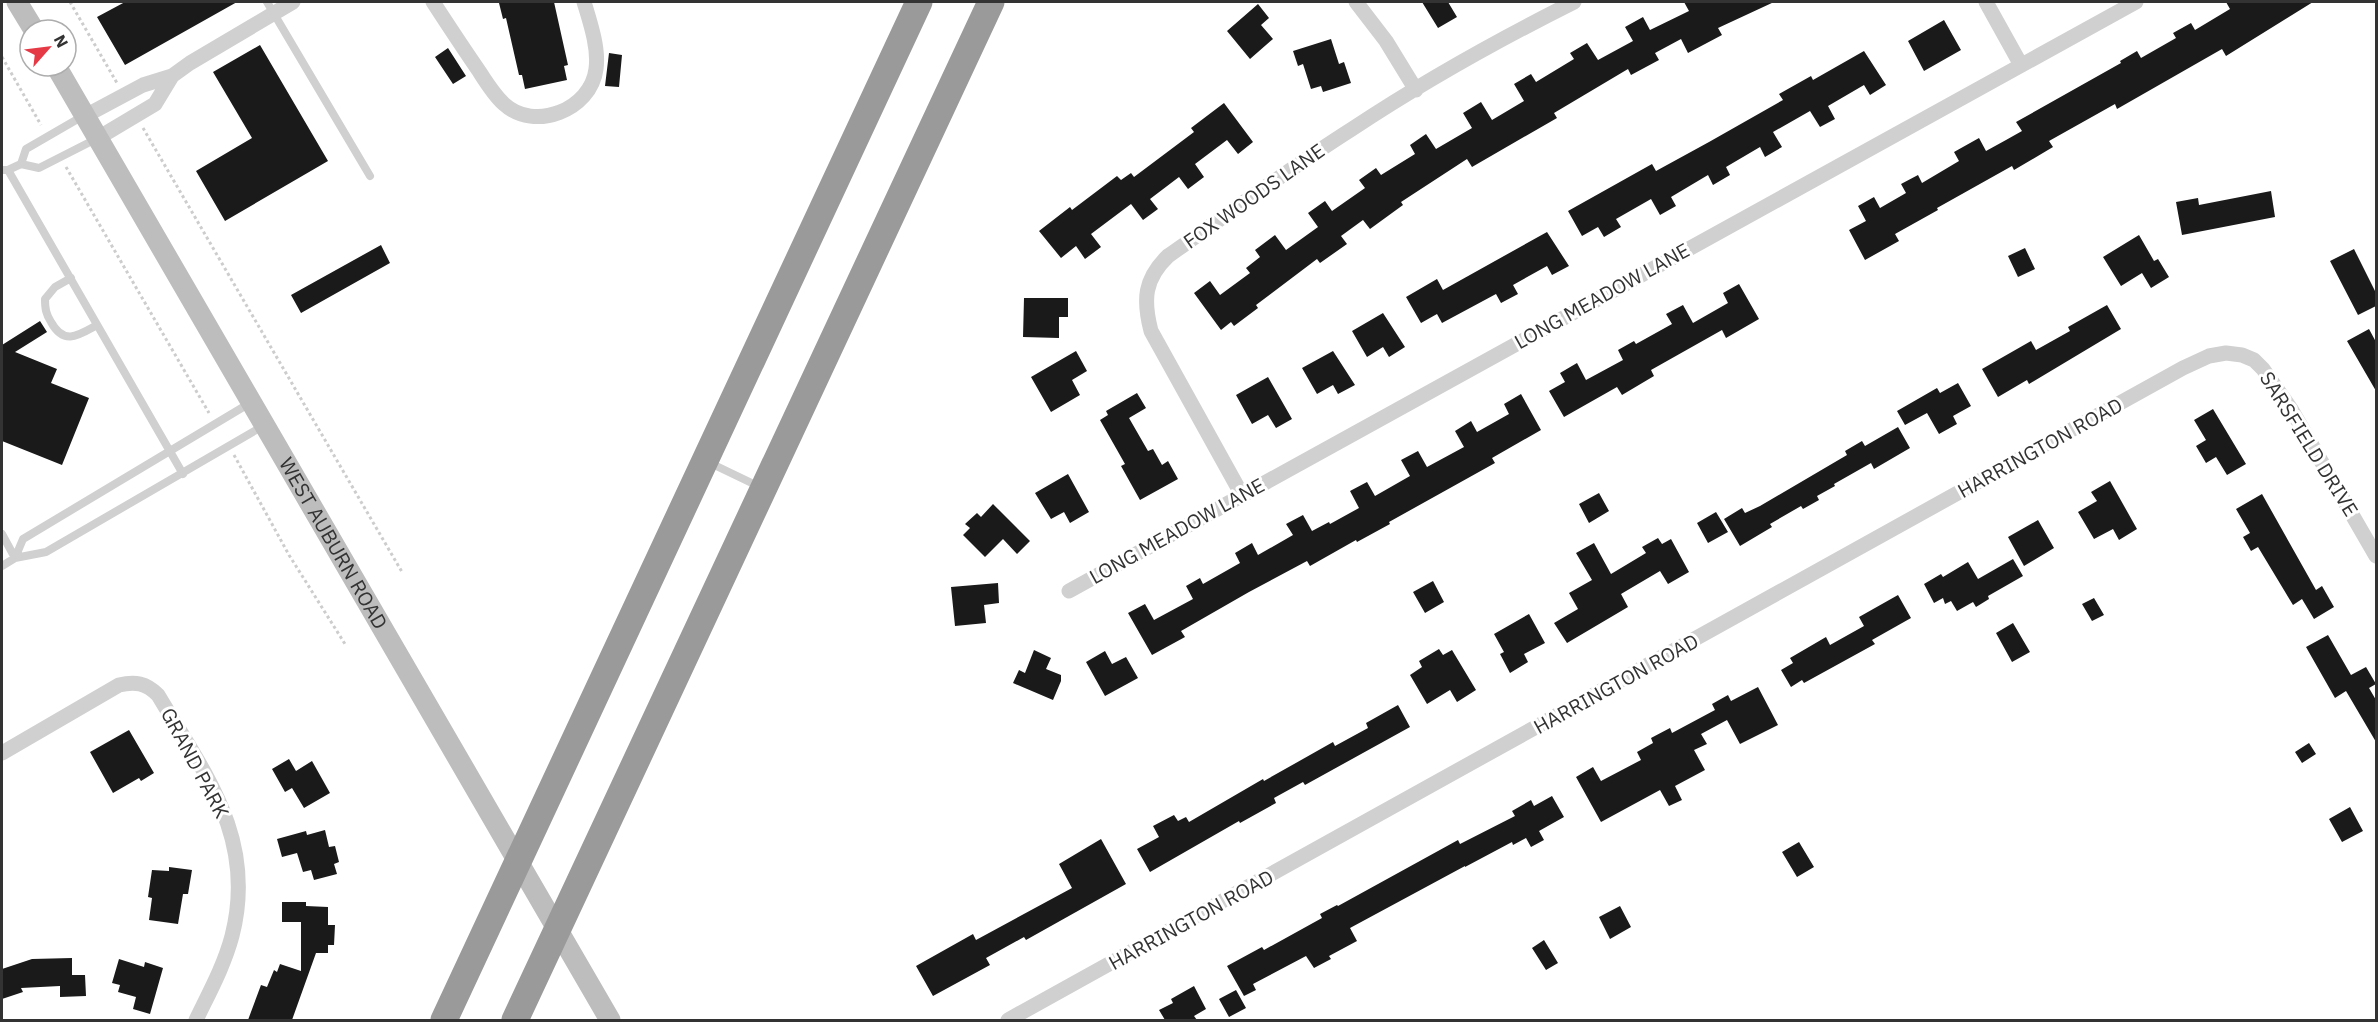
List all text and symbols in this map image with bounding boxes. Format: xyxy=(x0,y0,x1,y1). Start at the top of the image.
north arrow xyxy=(18,18,78,78)
text: N xyxy=(50,31,73,51)
street label: FOX WOODS LANE xyxy=(1178,137,1330,254)
street label: LONG MEADOW LANE xyxy=(1509,236,1694,355)
street label: SARSFIELD DRIVE xyxy=(2254,366,2365,521)
street label: HARRINGTON ROAD xyxy=(1952,391,2127,504)
street label: WEST AUBURN ROAD xyxy=(273,452,394,634)
street label: LONG MEADOW LANE xyxy=(1084,471,1269,590)
street label: HARRINGTON ROAD xyxy=(1528,627,1703,740)
street label: GRAND PARK xyxy=(155,703,236,823)
street label: HARRINGTON ROAD xyxy=(1103,863,1278,976)

